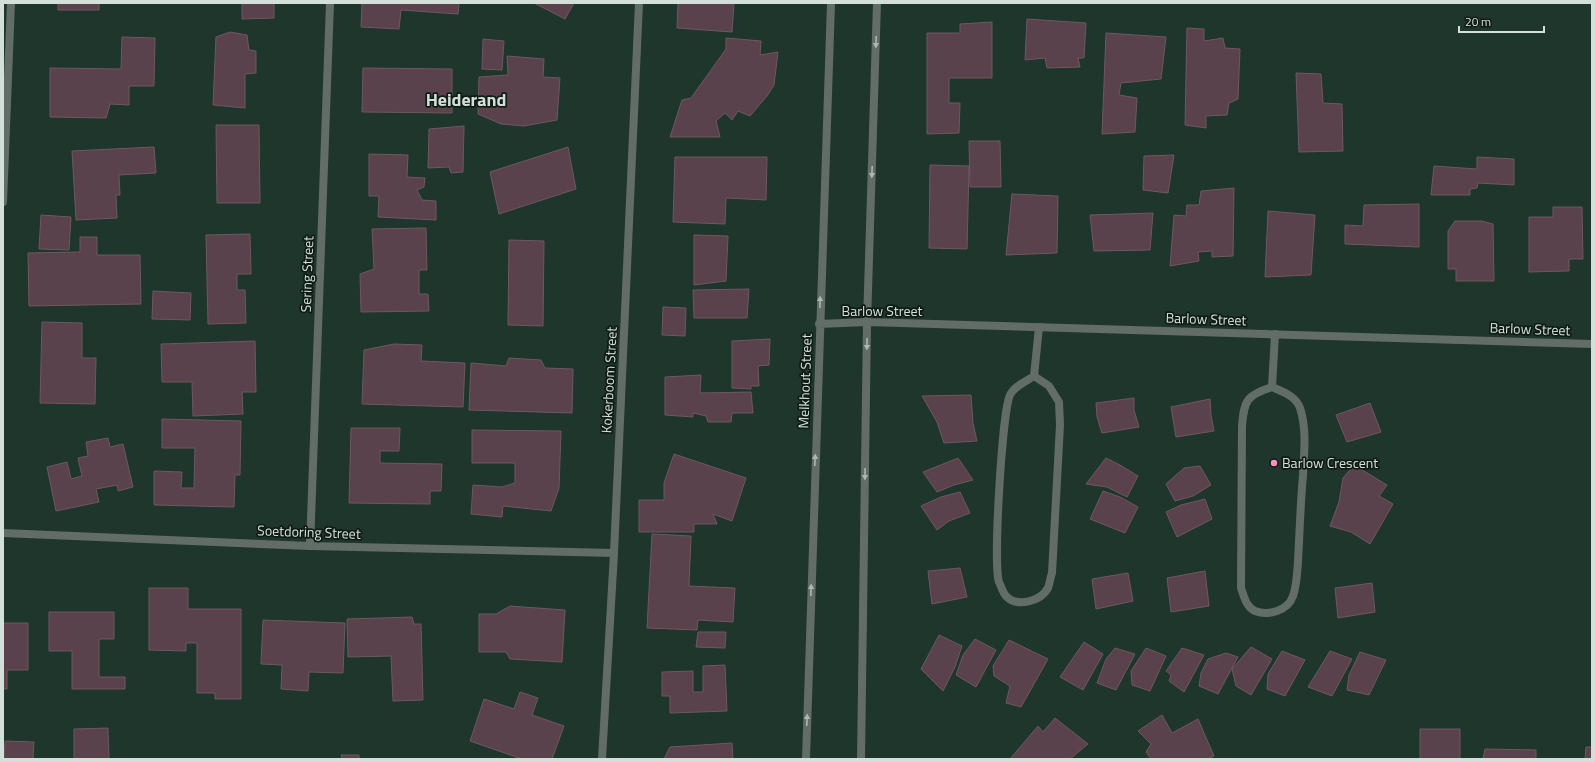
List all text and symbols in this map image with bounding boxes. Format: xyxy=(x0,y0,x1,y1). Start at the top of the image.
scale bar xyxy=(1459,8,1544,34)
text: 20 m xyxy=(1465,12,1491,31)
one-way arrow xyxy=(873,36,879,49)
district label: Heiderand xyxy=(426,86,506,113)
one-way arrow xyxy=(869,166,875,179)
street label: Sering Street xyxy=(295,235,318,313)
one-way arrow xyxy=(817,295,823,308)
street label: Barlow Street xyxy=(842,300,923,321)
street label: Barlow Street xyxy=(1165,307,1247,330)
street label: Barlow Street xyxy=(1489,317,1571,340)
street label: Kokerboom Street xyxy=(595,326,622,434)
street label: Melkhout Street xyxy=(792,333,817,429)
one-way arrow xyxy=(864,338,870,351)
place label: Barlow Crescent xyxy=(1282,452,1378,473)
one-way arrow xyxy=(812,453,818,466)
marker: Barlow Crescent xyxy=(1269,458,1279,468)
one-way arrow xyxy=(862,468,868,481)
street label: Soetdoring Street xyxy=(257,519,361,544)
one-way arrow xyxy=(808,583,814,596)
one-way arrow xyxy=(804,713,810,726)

